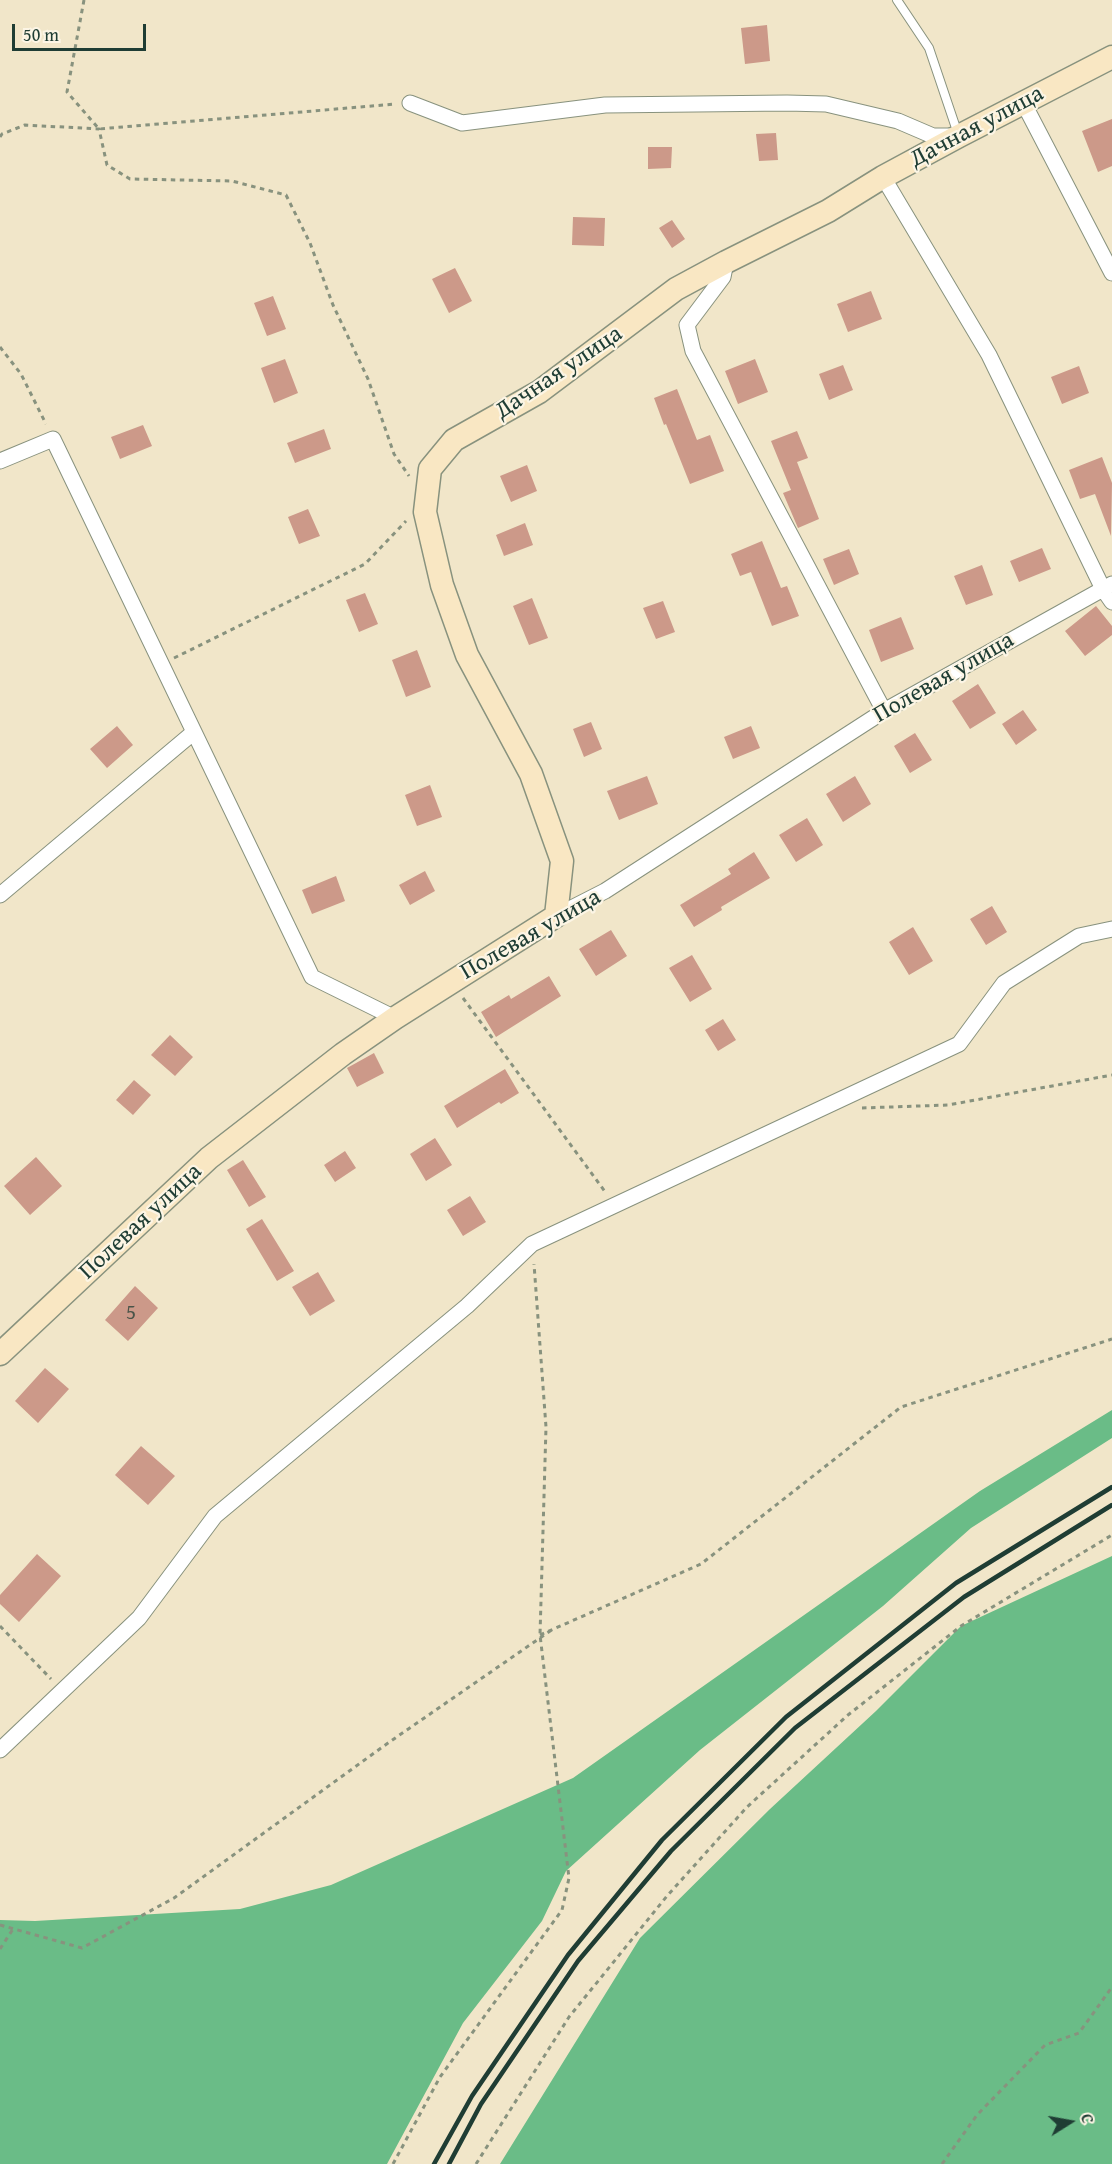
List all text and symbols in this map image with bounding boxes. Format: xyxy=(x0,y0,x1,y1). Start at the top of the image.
scale bar xyxy=(15,12,148,50)
text: 50 m xyxy=(23,21,59,48)
street label: Дачная улица xyxy=(905,80,1049,174)
street label: Дачная улица xyxy=(490,320,628,426)
street label: Полевая улица xyxy=(869,626,1019,730)
street label: Полевая улица xyxy=(456,883,606,987)
street label: Полевая улица xyxy=(74,1158,208,1286)
house number: 5 xyxy=(126,1301,136,1327)
north arrow xyxy=(1040,2092,1100,2152)
text: С xyxy=(1075,2112,1100,2125)

